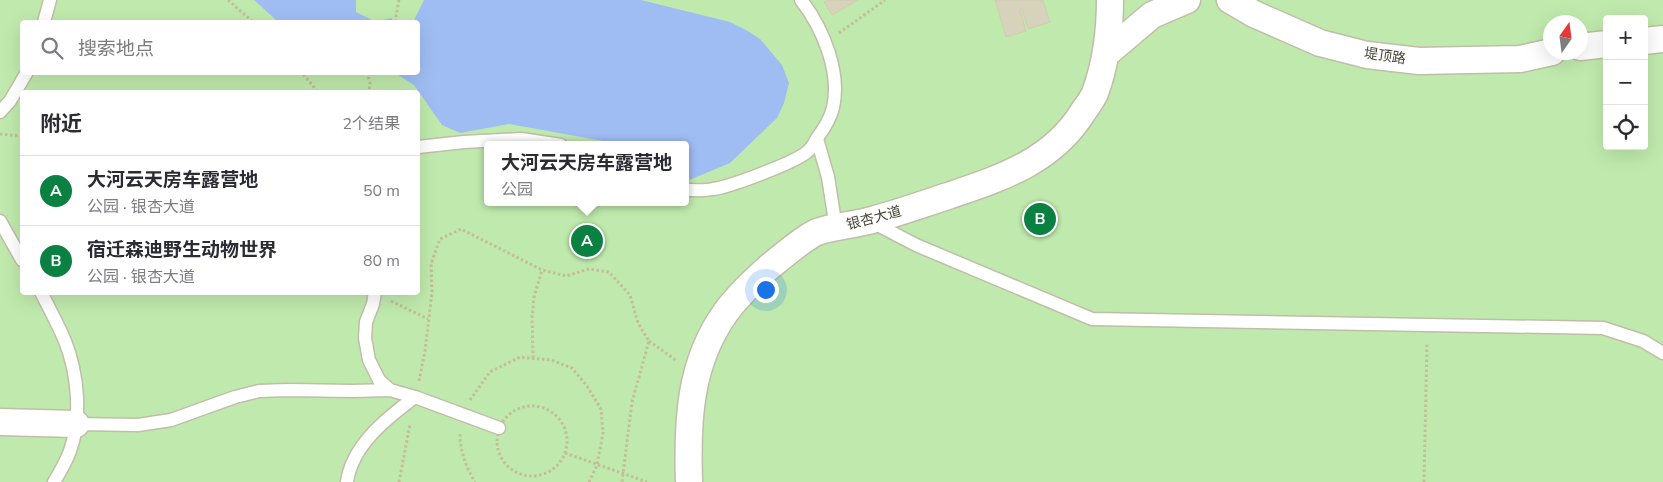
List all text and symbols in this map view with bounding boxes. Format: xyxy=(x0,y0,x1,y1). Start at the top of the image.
north arrow xyxy=(1543,15,1588,60)
map controls xyxy=(1603,15,1648,150)
button: + xyxy=(1603,15,1648,60)
search box xyxy=(20,20,420,75)
icon: search xyxy=(38,34,66,62)
text: 搜索地点 xyxy=(78,36,154,62)
street label: 堤顶路 xyxy=(1363,44,1407,68)
button: − xyxy=(1603,60,1648,105)
button: locate xyxy=(1603,105,1648,150)
text: 附近 xyxy=(40,110,82,138)
text: 2个结果 xyxy=(342,113,400,135)
popup xyxy=(484,141,689,206)
text: 大河云天房车露营地 xyxy=(501,150,672,176)
text: 大河云天房车露营地 xyxy=(87,167,258,193)
text: 公园 xyxy=(501,179,533,201)
text: A xyxy=(50,180,62,202)
text: 50 m xyxy=(363,180,400,202)
text: 公园 · 银杏大道 xyxy=(87,196,195,218)
pin: B xyxy=(1024,200,1056,238)
street label: 银杏大道 xyxy=(844,202,904,234)
pin: A xyxy=(571,222,603,260)
text: 宿迁森迪野生动物世界 xyxy=(87,237,277,263)
text: B xyxy=(50,250,62,272)
text: 80 m xyxy=(363,250,400,272)
text: 公园 · 银杏大道 xyxy=(87,266,195,288)
your location xyxy=(753,277,779,303)

